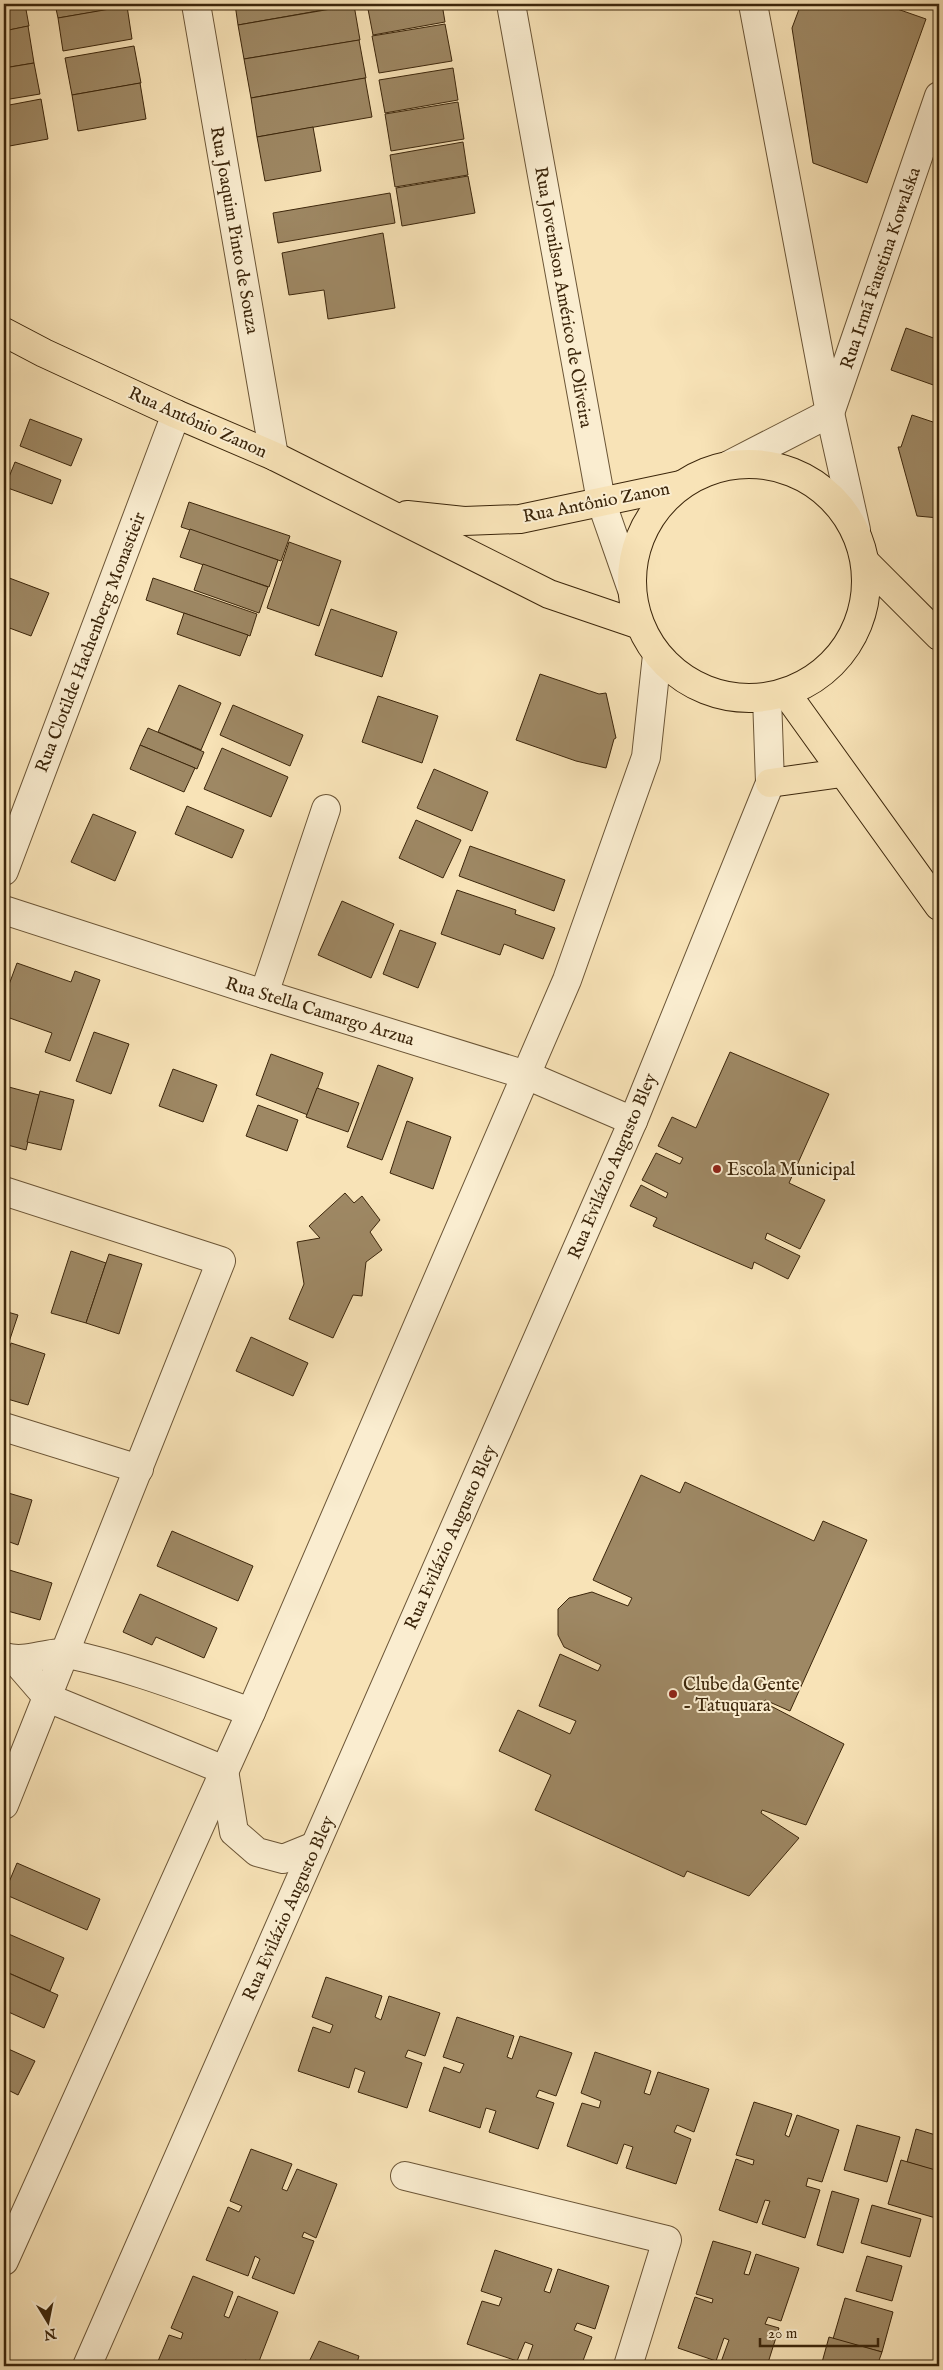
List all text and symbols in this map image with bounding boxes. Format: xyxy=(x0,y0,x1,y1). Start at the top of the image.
street label: Rua Joaquim Pinto de Souza xyxy=(204,125,263,336)
street label: Rua Irmã Faustina Kowalska xyxy=(836,164,927,373)
street label: Rua Jovenilson Américo de Oliveira xyxy=(528,165,597,430)
street label: Rua Antônio Zanon xyxy=(125,383,271,464)
street label: Rua Antônio Zanon xyxy=(521,478,672,529)
street label: Rua Clotilde Hachenberg Monastieir xyxy=(31,509,152,776)
street label: Rua Stella Camargo Arzua xyxy=(222,973,417,1052)
street label: Rua Evilázio Augusto Bley xyxy=(564,1070,663,1263)
place label: Escola Municipal xyxy=(727,1159,855,1182)
marker: Escola Municipal xyxy=(711,1163,723,1175)
street label: Rua Evilázio Augusto Bley xyxy=(400,1442,503,1634)
place label: Clube da Gente - Tatuquara xyxy=(683,1674,800,1718)
marker: Clube da Gente - Tatuquara xyxy=(667,1688,679,1700)
street label: Rua Evilázio Augusto Bley xyxy=(238,1813,341,2005)
north arrow xyxy=(22,2298,72,2348)
scale bar xyxy=(760,2315,878,2347)
text: N xyxy=(43,2324,59,2344)
text: 20 m xyxy=(768,2324,798,2343)

